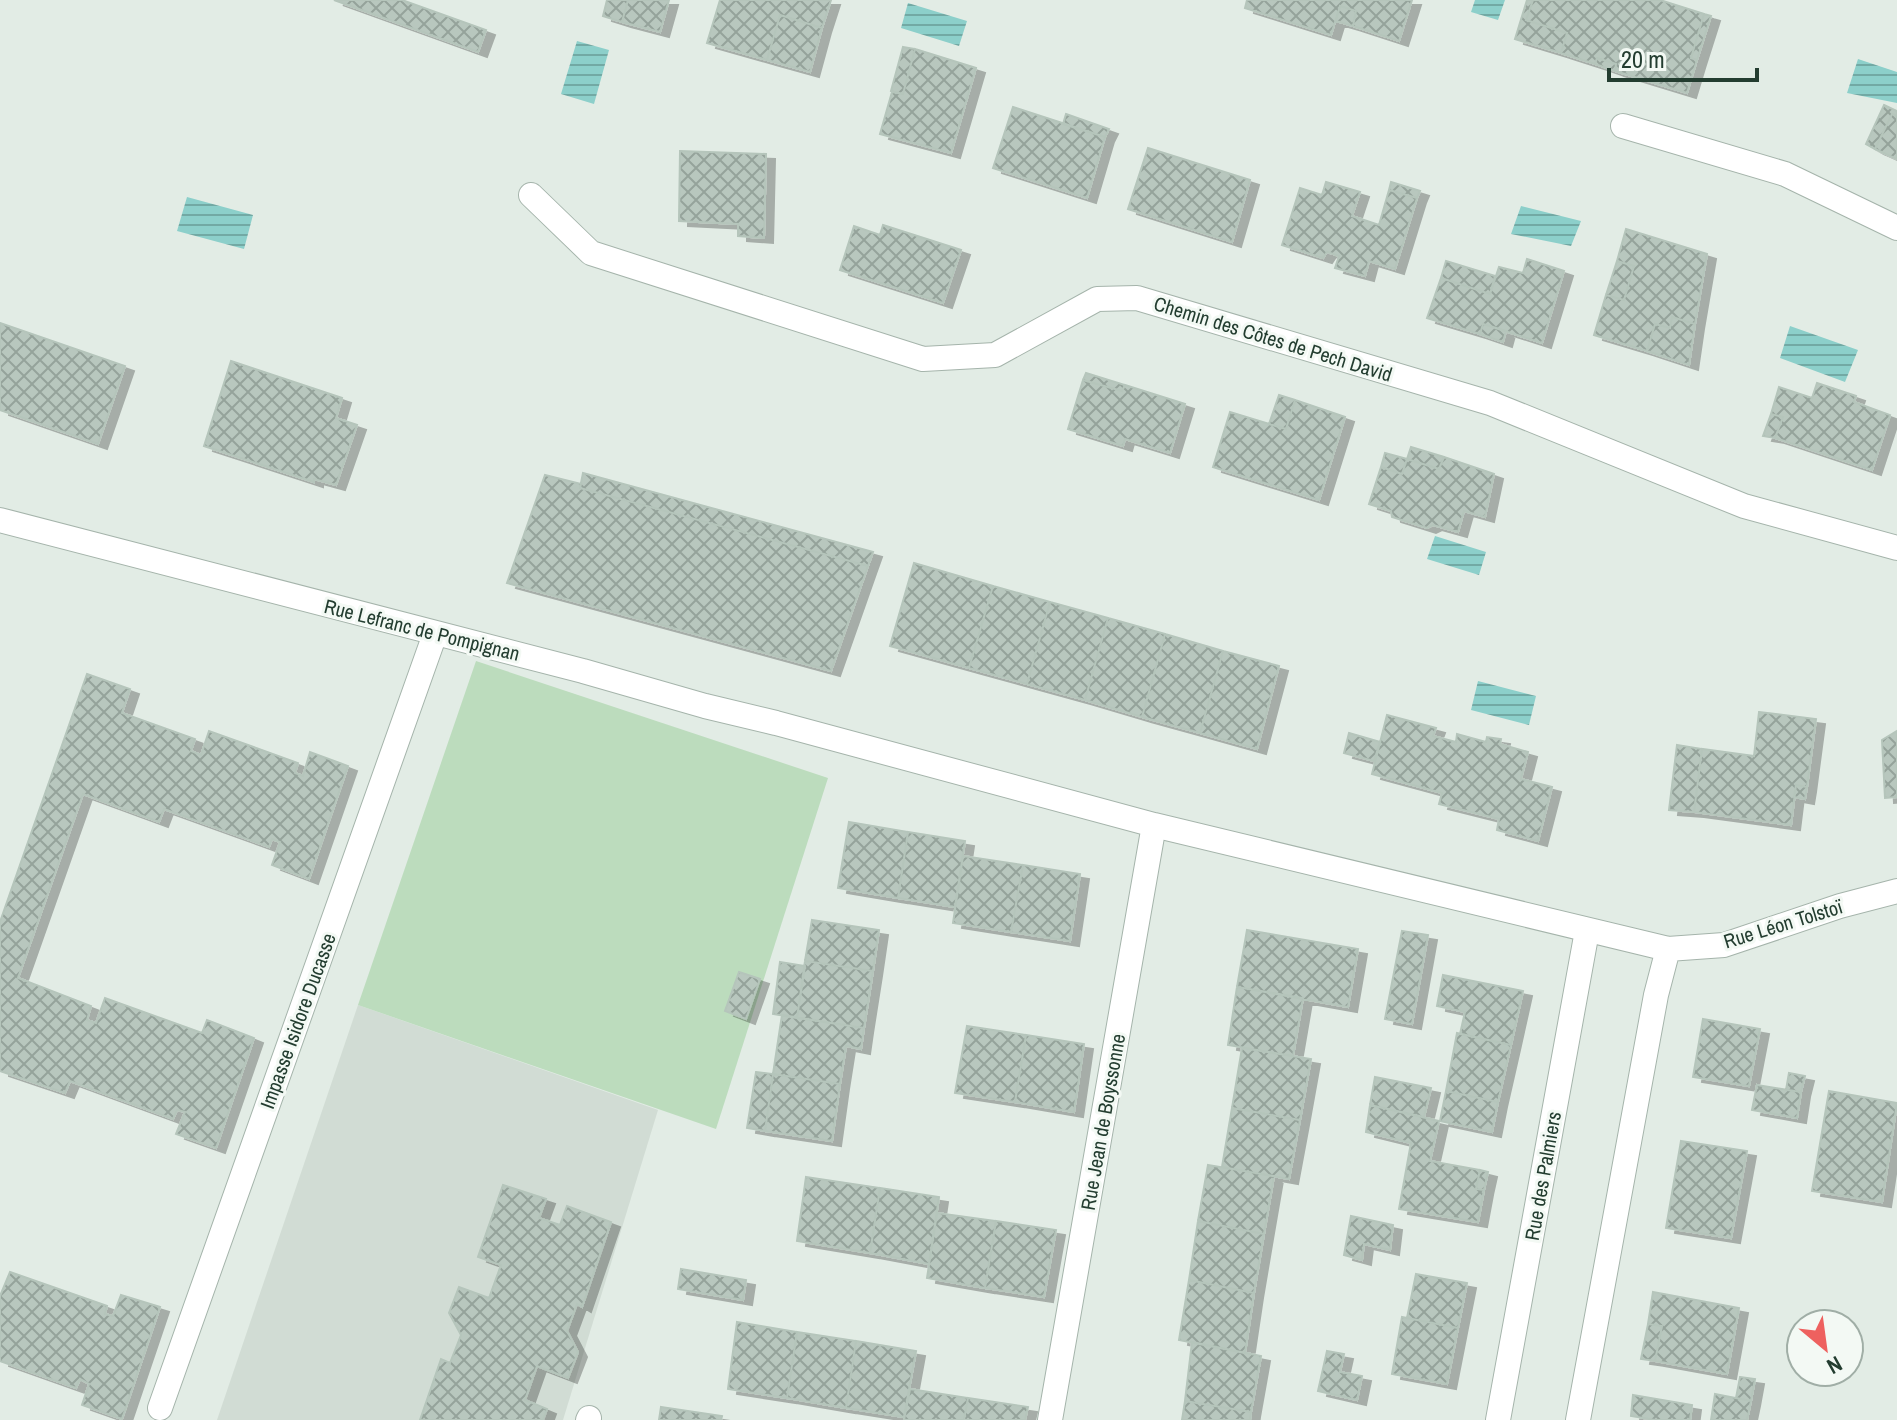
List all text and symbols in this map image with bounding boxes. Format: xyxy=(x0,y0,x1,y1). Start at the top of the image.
scale bar xyxy=(1609,32,1757,82)
text: 20 m xyxy=(1621,43,1665,75)
street label: Chemin des Côtes de Pech David xyxy=(1151,289,1396,388)
street label: Rue Lefranc de Pompignan xyxy=(322,592,523,667)
street label: Rue Léon Tolstoï xyxy=(1720,893,1846,954)
street label: Impasse Isidore Ducasse xyxy=(253,929,342,1112)
street label: Rue Jean de Boyssonne xyxy=(1074,1032,1131,1212)
street label: Rue des Palmiers xyxy=(1518,1109,1567,1242)
north arrow xyxy=(1785,1308,1865,1388)
text: N xyxy=(1822,1349,1848,1382)

